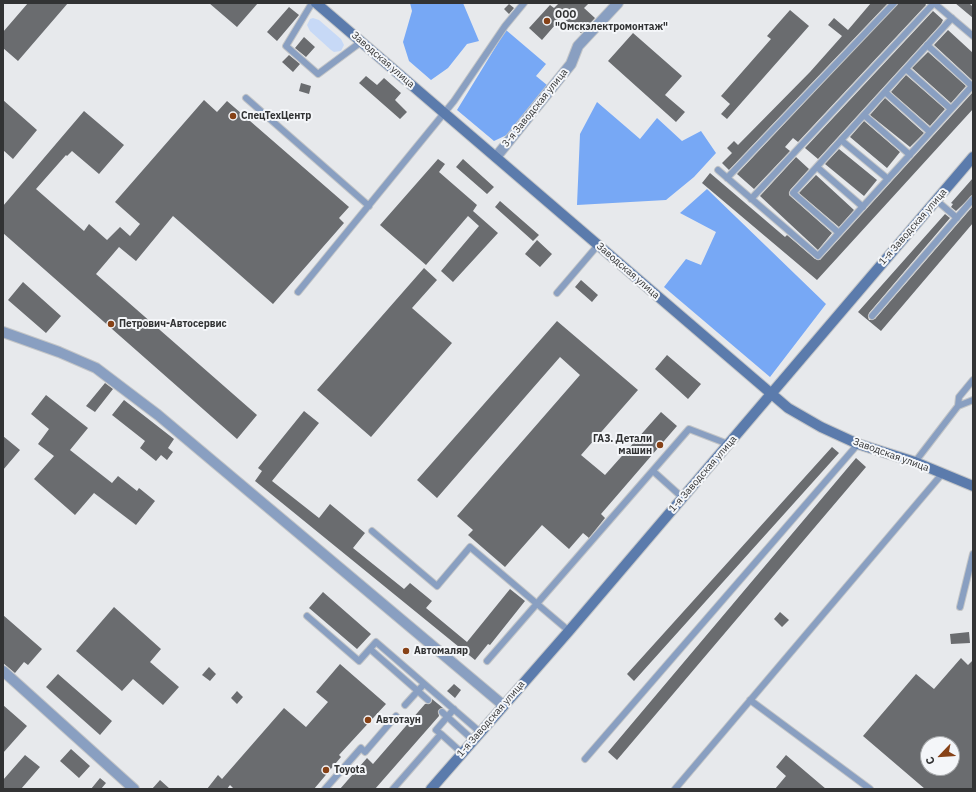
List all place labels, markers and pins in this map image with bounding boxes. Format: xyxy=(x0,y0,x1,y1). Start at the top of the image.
place label: ООО "Омскэлектромонтаж" xyxy=(555,9,668,32)
marker: ООО "Омскэлектромонтаж" xyxy=(542,16,552,26)
place label: СпецТехЦентр xyxy=(241,110,311,122)
marker: СпецТехЦентр xyxy=(228,111,238,121)
place label: Петрович-Автосервис xyxy=(119,318,227,330)
marker: Петрович-Автосервис xyxy=(106,319,116,329)
place label: ГАЗ. Детали машин xyxy=(593,433,652,456)
marker: ГАЗ. Детали машин xyxy=(655,440,665,450)
place label: Автомаляр xyxy=(414,645,468,657)
marker: Автомаляр xyxy=(401,646,411,656)
place label: Автотаун xyxy=(376,714,421,726)
marker: Автотаун xyxy=(363,715,373,725)
place label: Toyota xyxy=(334,764,365,776)
marker: Toyota xyxy=(321,765,331,775)

